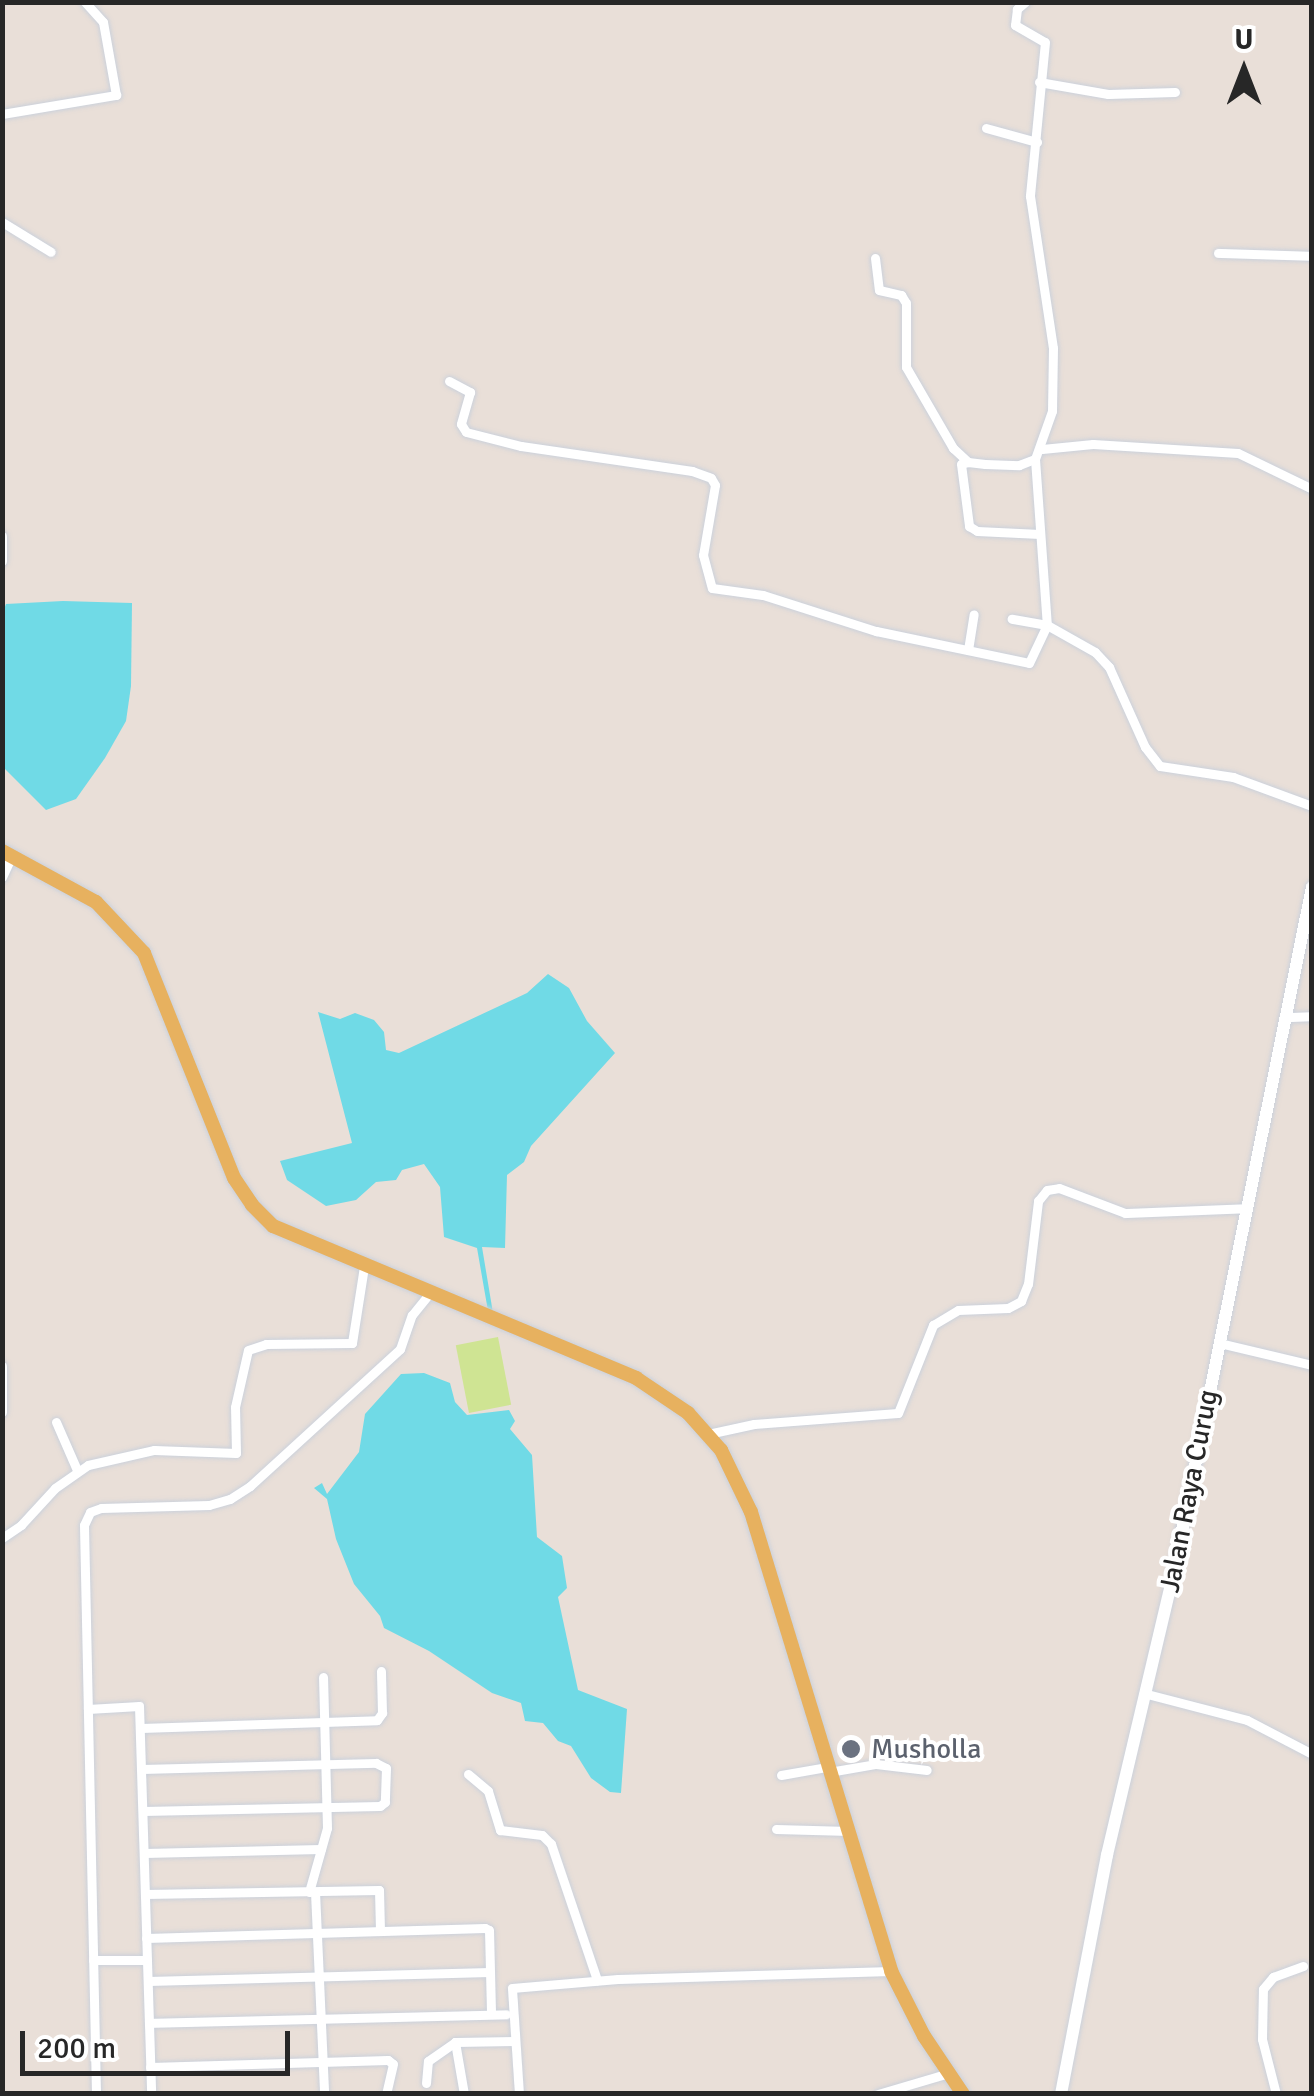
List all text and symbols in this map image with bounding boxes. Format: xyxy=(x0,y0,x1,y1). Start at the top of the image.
north arrow xyxy=(1194,20,1294,120)
text: U xyxy=(1235,23,1253,57)
street label: Jalan Raya Curug xyxy=(1153,1387,1225,1595)
place label: Musholla xyxy=(871,1732,981,1766)
marker: Musholla xyxy=(840,1738,862,1760)
scale bar xyxy=(25,2011,295,2073)
text: 200 m xyxy=(37,2030,116,2067)

